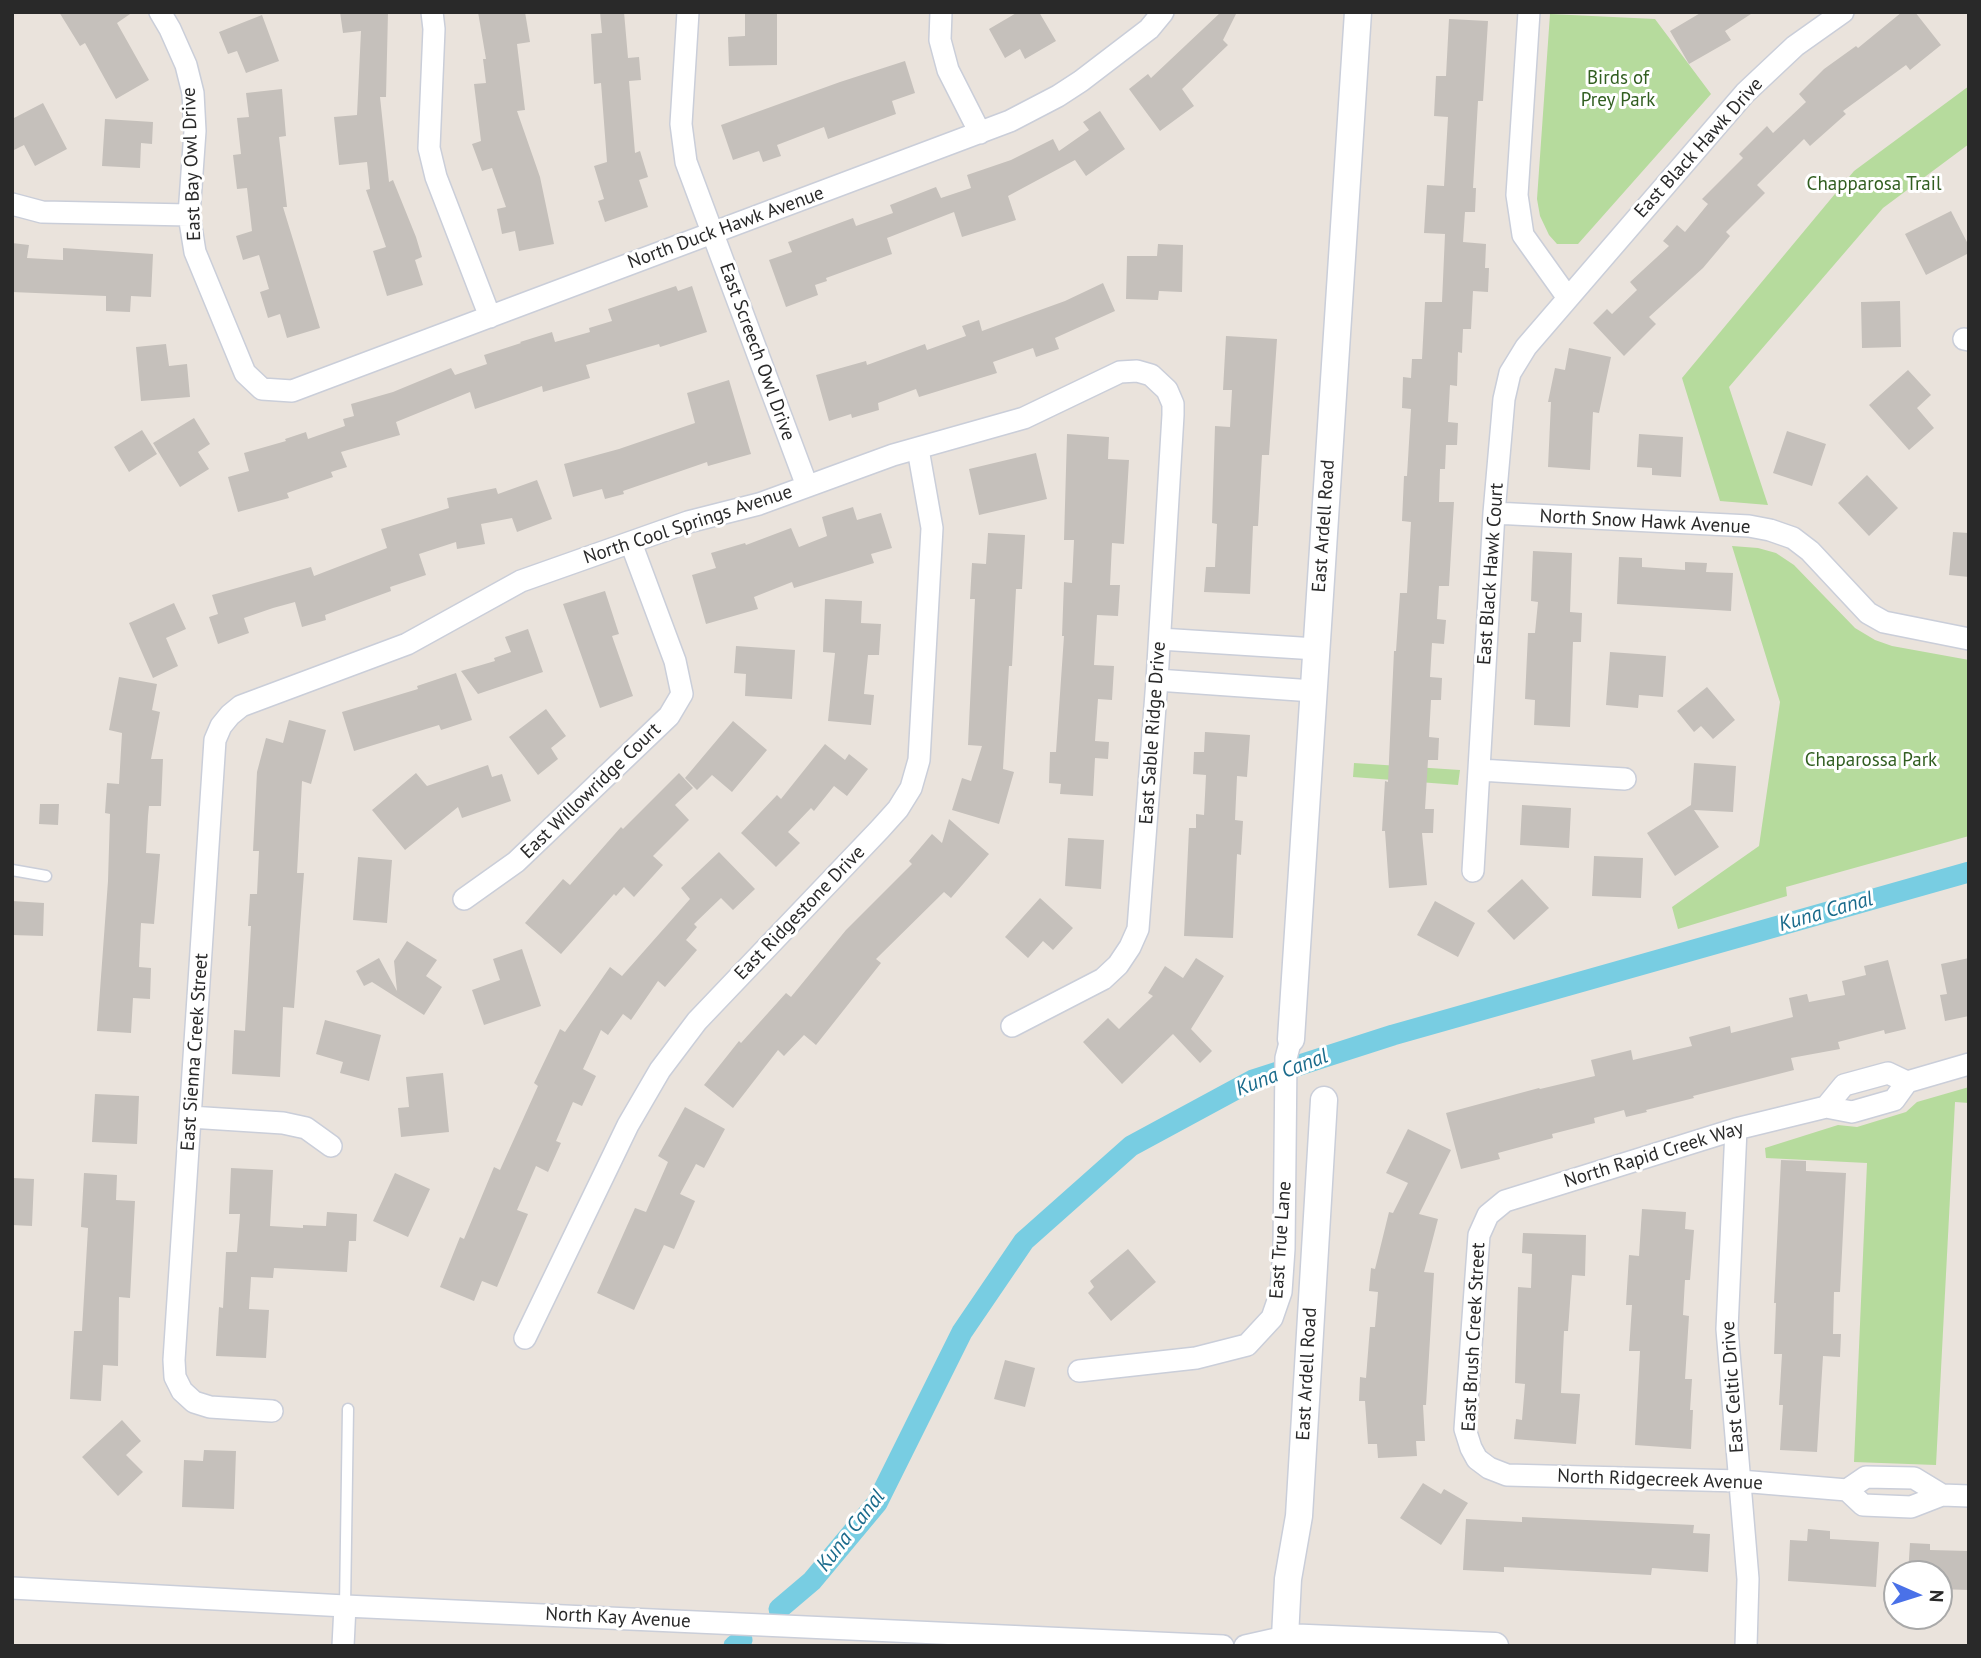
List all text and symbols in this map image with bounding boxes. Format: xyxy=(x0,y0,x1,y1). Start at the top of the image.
park label: Birds of Prey Park xyxy=(1581,68,1655,112)
street label: East Black Hawk Drive xyxy=(1630,73,1768,223)
street label: East Bay Owl Drive xyxy=(178,87,206,241)
park label: Chapparosa Trail xyxy=(1807,174,1941,196)
street label: North Duck Hawk Avenue xyxy=(625,182,827,274)
street label: East Screech Owl Drive xyxy=(714,260,800,444)
street label: East Ardell Road xyxy=(1308,459,1340,593)
street label: North Cool Springs Avenue xyxy=(581,480,795,570)
street label: East Black Hawk Court xyxy=(1473,482,1509,666)
street label: North Snow Hawk Avenue xyxy=(1539,505,1751,539)
street label: East Sable Ridge Drive xyxy=(1135,641,1171,825)
street label: East Willowridge Court xyxy=(516,718,666,864)
park label: Chaparossa Park xyxy=(1805,750,1937,772)
street label: East Ridgestone Drive xyxy=(730,841,870,985)
water label: Kuna Canal xyxy=(1776,887,1876,937)
street label: East Sienna Creek Street xyxy=(177,952,213,1152)
water label: Kuna Canal xyxy=(1232,1044,1332,1102)
street label: North Rapid Creek Way xyxy=(1561,1117,1747,1193)
street label: East True Lane xyxy=(1266,1180,1296,1300)
street label: East Brush Creek Street xyxy=(1458,1242,1490,1432)
street label: East Ardell Road xyxy=(1292,1307,1322,1441)
street label: East Celtic Drive xyxy=(1717,1320,1749,1454)
street label: North Ridgecreek Avenue xyxy=(1557,1465,1763,1495)
water label: Kuna Canal xyxy=(811,1485,891,1577)
north arrow xyxy=(1883,1560,1953,1630)
text: N xyxy=(1925,1589,1949,1603)
street label: North Kay Avenue xyxy=(545,1603,691,1633)

